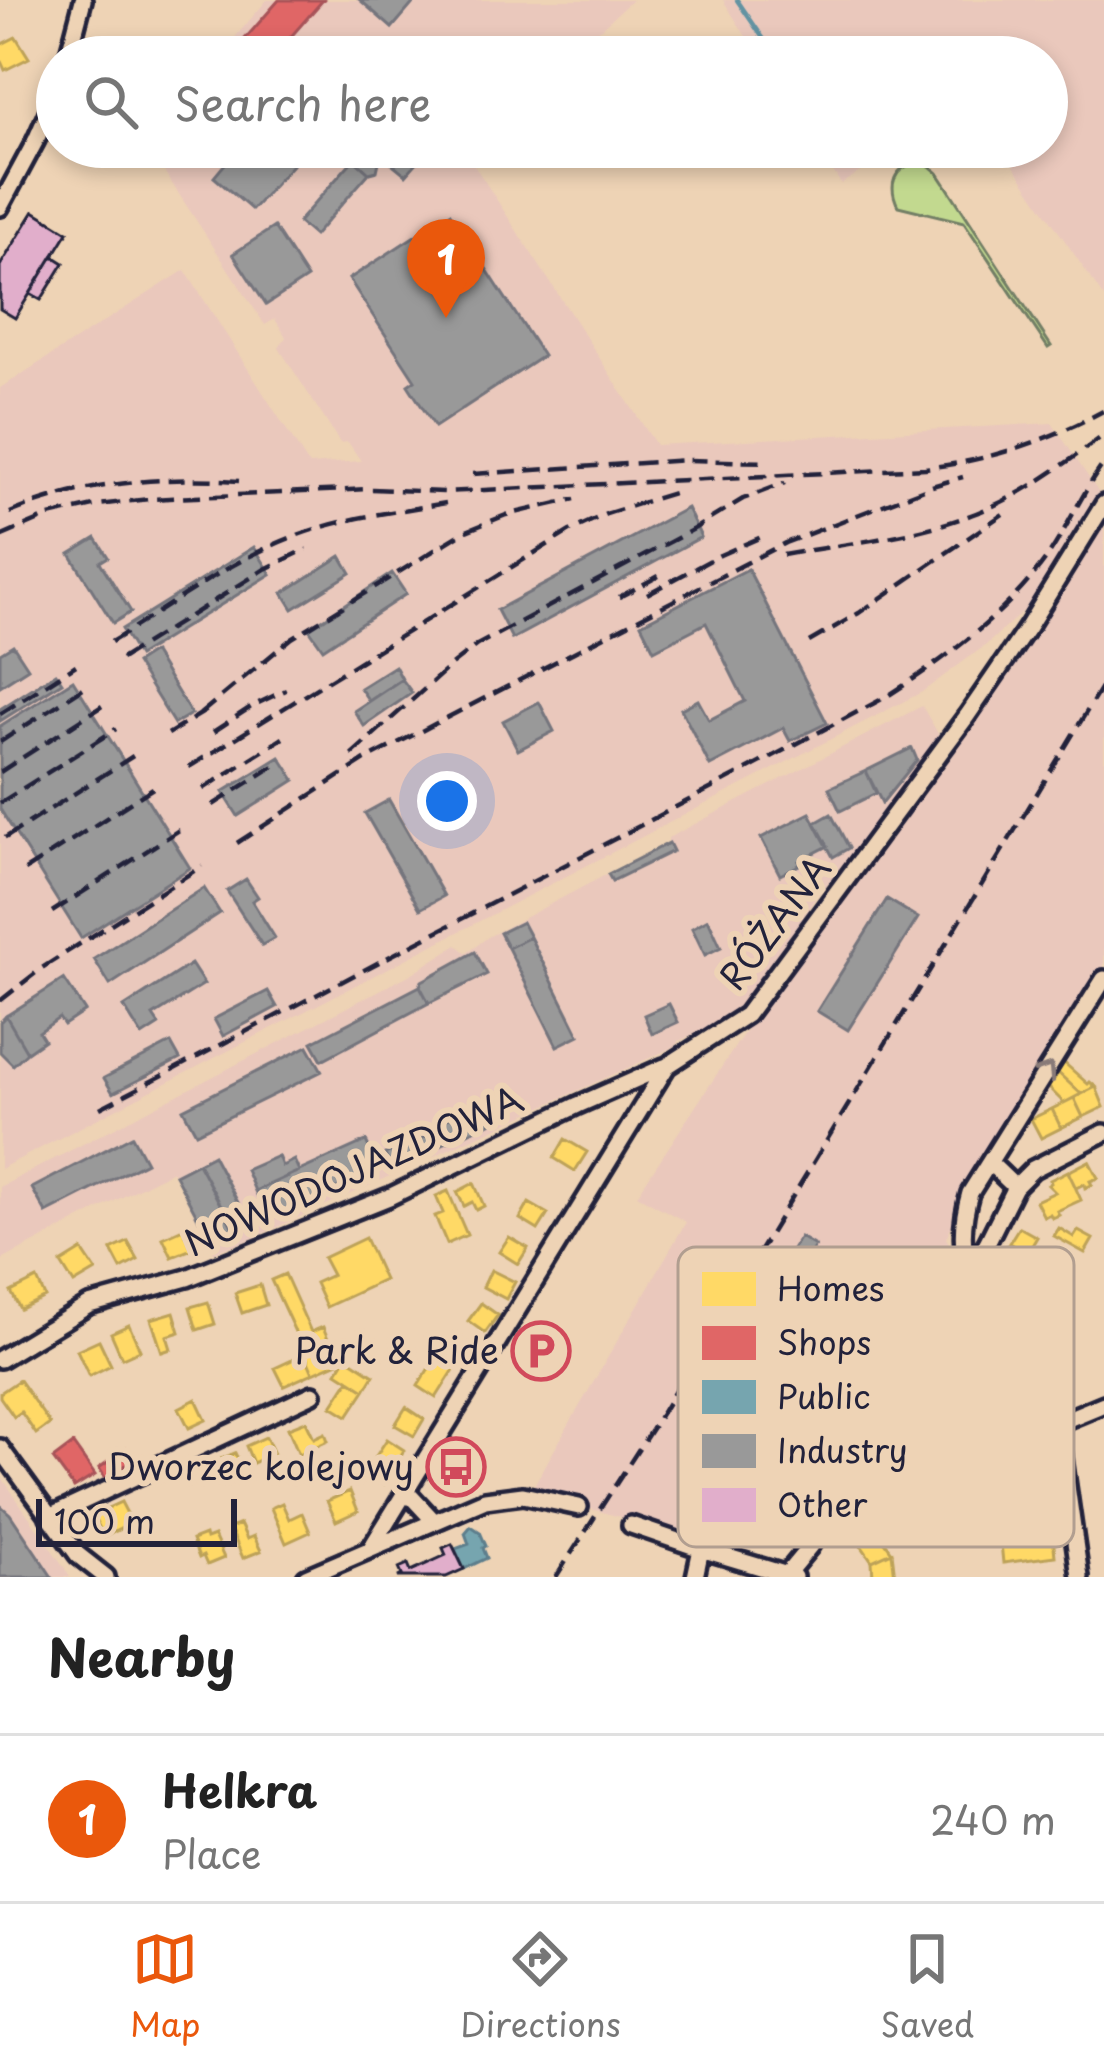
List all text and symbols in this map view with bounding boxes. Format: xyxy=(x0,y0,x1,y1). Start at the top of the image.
search box xyxy=(36,36,1068,168)
text: Search here xyxy=(174,68,431,136)
icon: search xyxy=(78,69,144,135)
pin: 1 xyxy=(407,219,485,318)
your location xyxy=(417,771,477,831)
street label: RÓŻANA xyxy=(705,843,842,1001)
one-way arrow xyxy=(1033,1062,1055,1084)
street label: NOWODOJAZDOWA xyxy=(175,1070,531,1268)
legend xyxy=(678,1247,1074,1547)
text: Homes xyxy=(777,1262,884,1312)
text: Shops xyxy=(777,1316,871,1366)
parking icon: Park & Ride xyxy=(510,1320,572,1382)
place label: Park & Ride xyxy=(294,1322,499,1376)
text: Public xyxy=(777,1370,871,1420)
text: Industry xyxy=(777,1424,908,1474)
bus stop icon: Dworzec kolejowy xyxy=(425,1436,487,1498)
place label: Dworzec kolejowy xyxy=(108,1438,414,1492)
text: Other xyxy=(777,1478,868,1528)
scale bar xyxy=(36,1493,237,1546)
text: 100 m xyxy=(54,1495,155,1545)
text: Nearby xyxy=(48,1617,235,1694)
text: Helkra xyxy=(162,1755,317,1823)
text: 1 xyxy=(78,1789,96,1848)
text: 240 m xyxy=(930,1789,1056,1848)
text: Place xyxy=(162,1823,262,1882)
tab: Map xyxy=(130,1926,200,2048)
tab: Directions xyxy=(460,1926,621,2048)
tab: Saved xyxy=(880,1926,974,2048)

